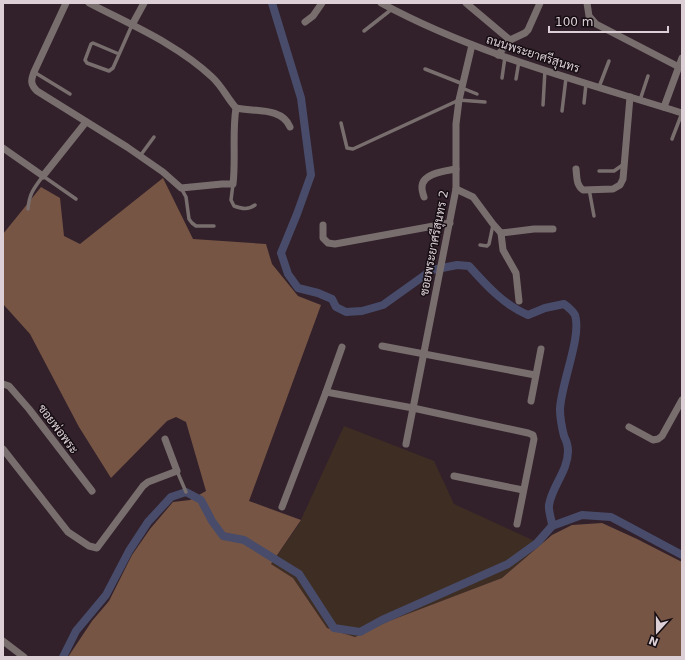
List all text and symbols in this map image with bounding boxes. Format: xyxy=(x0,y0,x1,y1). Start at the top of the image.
scale bar xyxy=(549,8,668,34)
text: 100 m xyxy=(555,15,593,29)
street label: ถนนพระยาศรีสุนทร xyxy=(484,31,582,78)
street label: ซอยพระยาศรีสุนทร 2 xyxy=(416,189,453,298)
street label: ซอยพ่อพระ xyxy=(35,402,81,456)
north arrow xyxy=(637,612,677,652)
text: N xyxy=(647,633,660,649)

